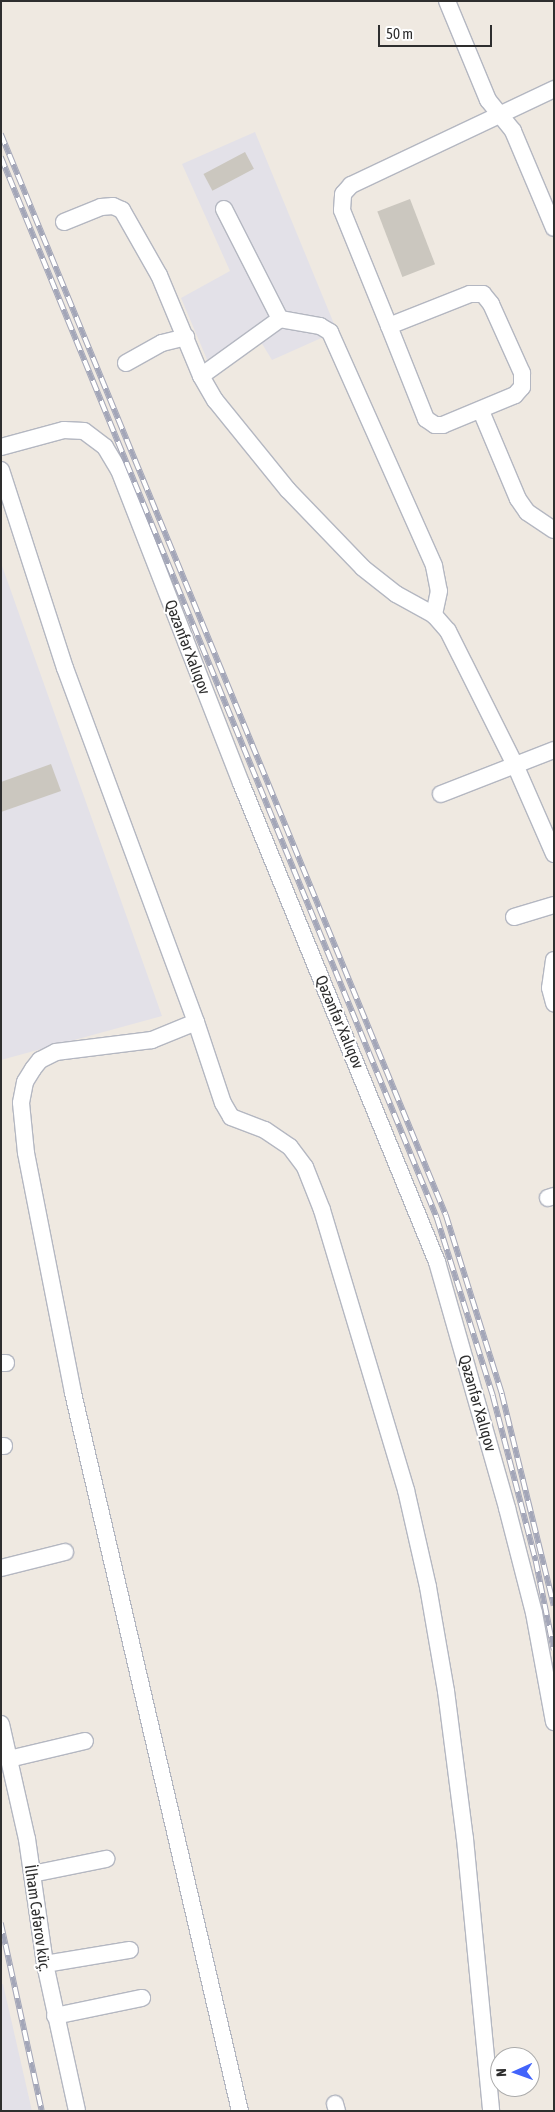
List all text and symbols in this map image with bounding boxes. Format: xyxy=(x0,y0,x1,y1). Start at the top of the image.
scale bar xyxy=(380,15,494,47)
text: 50 m xyxy=(386,25,413,42)
street label: Qəzənfər Xalıqov xyxy=(161,597,215,697)
street label: Qəzənfər Xalıqov xyxy=(312,972,368,1072)
street label: Qəzənfər Xalıqov xyxy=(455,1352,501,1454)
street label: İlham Cəfərov küç. xyxy=(21,1863,55,1973)
north arrow xyxy=(490,2047,540,2097)
text: N xyxy=(493,2068,509,2077)

